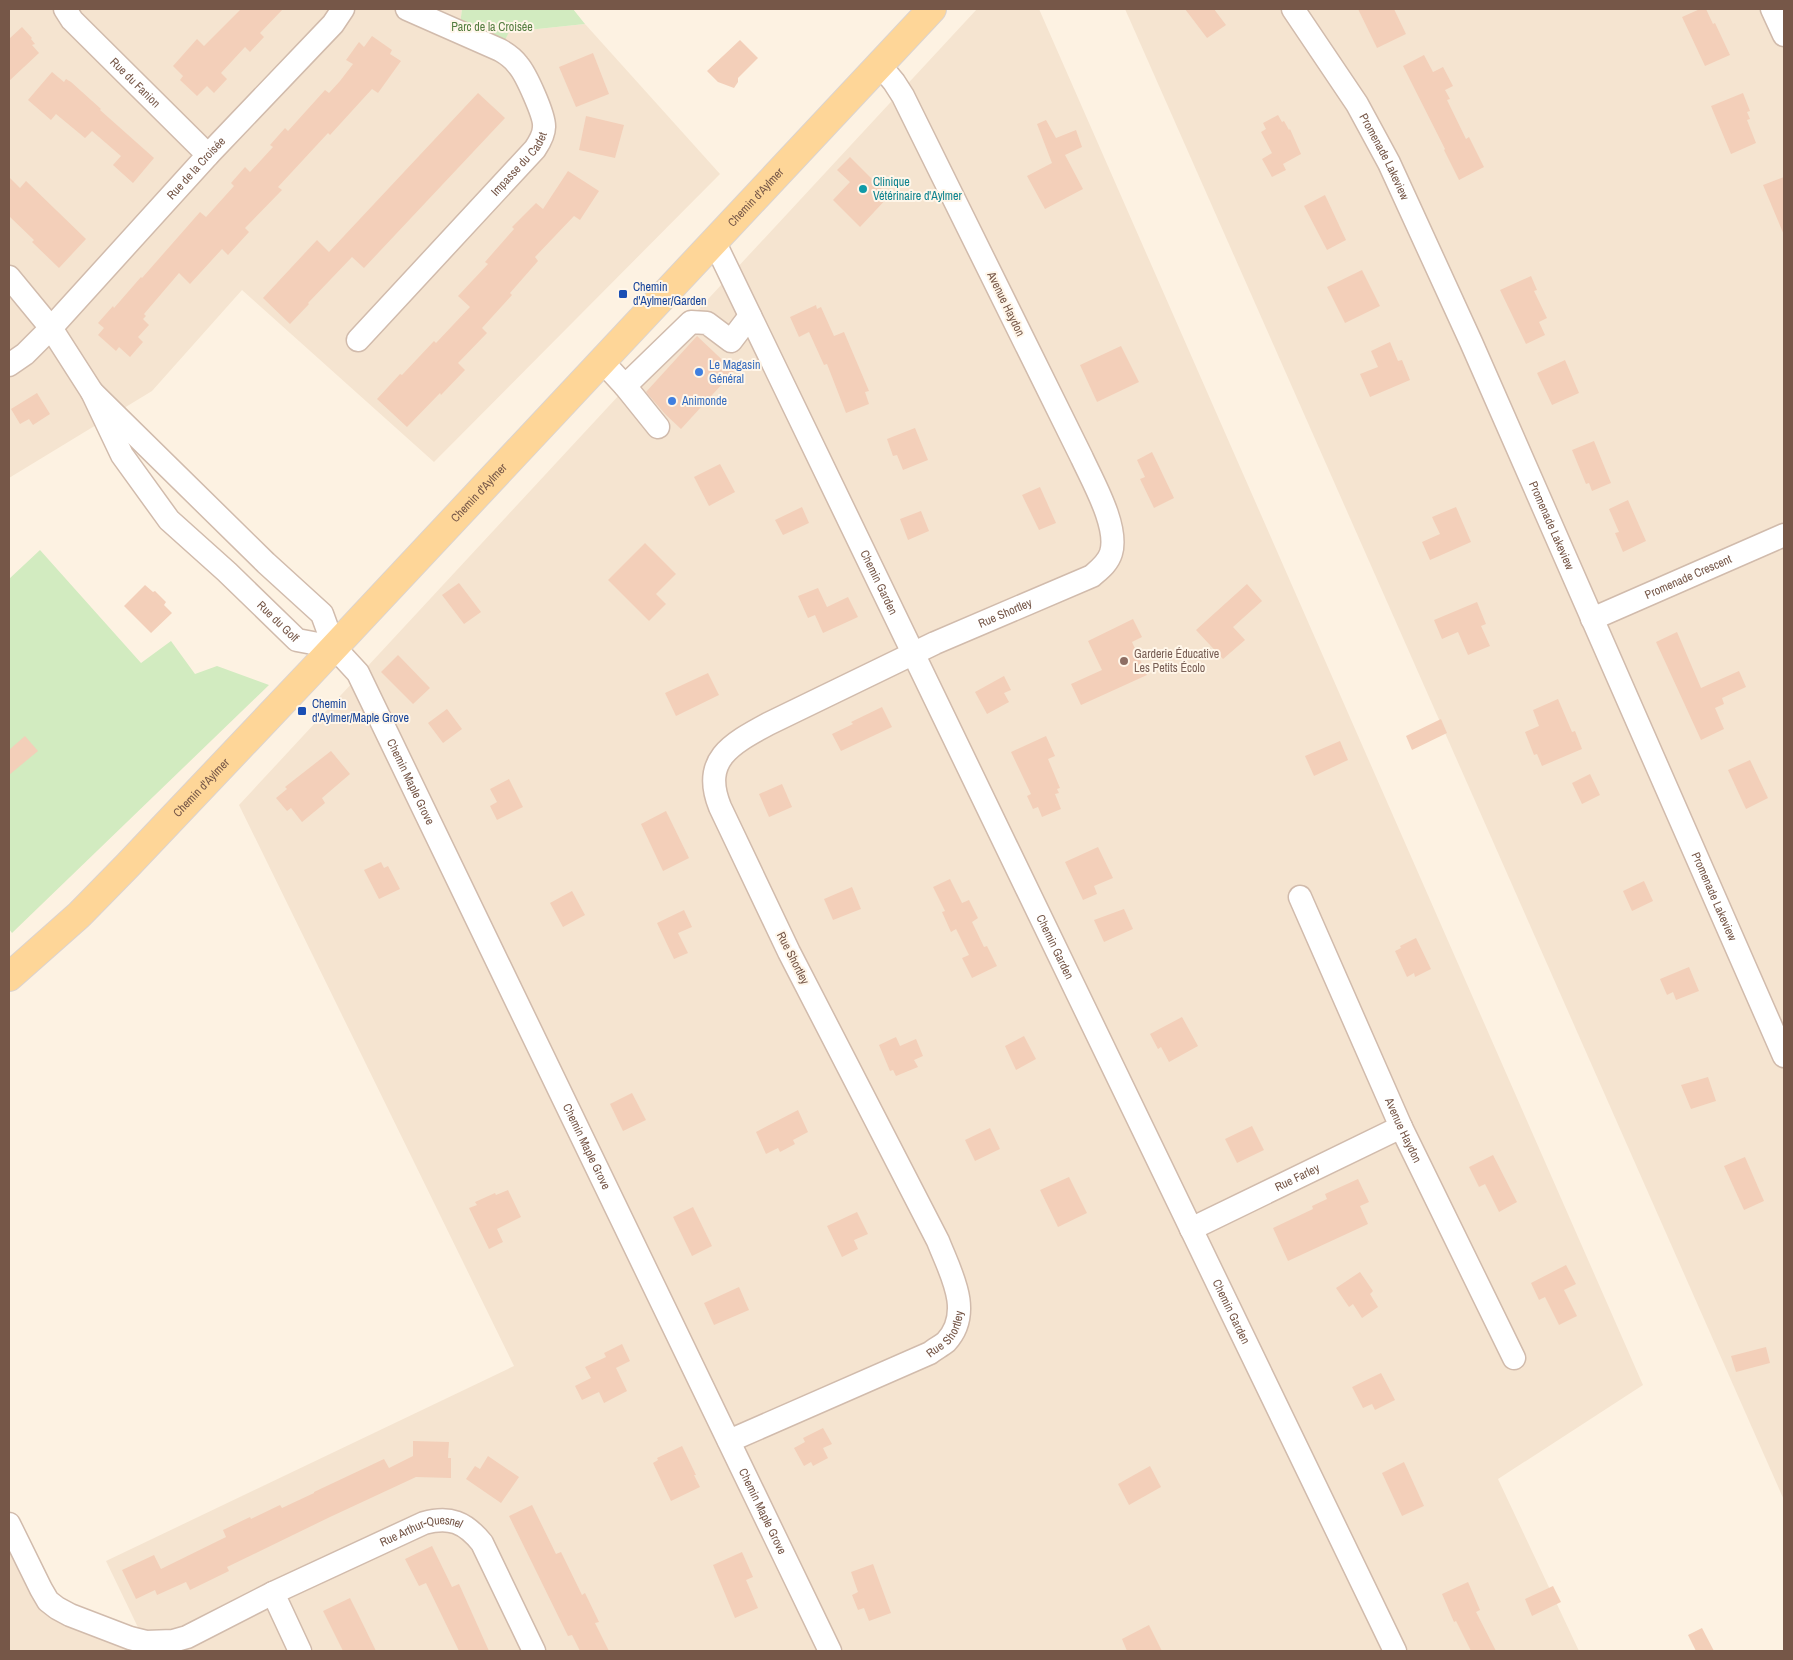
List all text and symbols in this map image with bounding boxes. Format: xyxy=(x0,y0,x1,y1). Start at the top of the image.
park label: Parc de la Croisée xyxy=(451,19,533,35)
street label: Rue du Fanion xyxy=(107,54,164,111)
street label: Promenade Lakeview xyxy=(1356,111,1413,204)
street label: Impasse du Cadet xyxy=(487,130,551,199)
street label: Rue de la Croisée xyxy=(163,134,229,203)
street label: Chemin d'Aylmer xyxy=(724,164,788,230)
place label: Clinique Vétérinaire d'Aylmer xyxy=(873,174,962,204)
marker: Clinique Vétérinaire d'Aylmer xyxy=(857,183,869,195)
street label: Avenue Haydon xyxy=(983,268,1029,339)
place label: Chemin d'Aylmer/Garden xyxy=(633,279,706,309)
marker: Chemin d'Aylmer/Garden xyxy=(617,288,629,300)
place label: Le Magasin Général xyxy=(709,357,760,387)
marker: Le Magasin Général xyxy=(693,366,705,378)
place label: Animonde xyxy=(681,393,727,409)
marker: Animonde xyxy=(666,395,678,407)
street label: Chemin d'Aylmer xyxy=(447,459,511,526)
street label: Promenade Lakeview xyxy=(1525,479,1578,573)
street label: Chemin Garden xyxy=(856,547,901,617)
street label: Promenade Crescent xyxy=(1642,551,1734,603)
street label: Rue Shortley xyxy=(976,595,1035,632)
street label: Rue du Golf xyxy=(254,597,303,646)
place label: Garderie Éducative Les Petits Écolo xyxy=(1134,646,1219,676)
marker: Garderie Éducative Les Petits Écolo xyxy=(1118,655,1130,667)
place label: Chemin d'Aylmer/Maple Grove xyxy=(312,696,409,726)
marker: Chemin d'Aylmer/Maple Grove xyxy=(296,705,308,717)
street label: Chemin Maple Grove xyxy=(383,736,438,827)
street label: Chemin d'Aylmer xyxy=(170,754,233,820)
street label: Promenade Lakeview xyxy=(1688,850,1741,944)
street label: Chemin Garden xyxy=(1033,912,1077,982)
street label: Rue Shortley xyxy=(773,929,813,987)
street label: Avenue Haydon xyxy=(1381,1094,1425,1165)
street label: Chemin Maple Grove xyxy=(559,1101,614,1192)
street label: Rue Farley xyxy=(1272,1160,1322,1195)
street label: Chemin Garden xyxy=(1209,1277,1254,1347)
street label: Rue Shortley xyxy=(923,1310,967,1361)
street label: Chemin Maple Grove xyxy=(735,1466,790,1557)
street label: Rue Arthur-Quesnel xyxy=(377,1512,466,1550)

